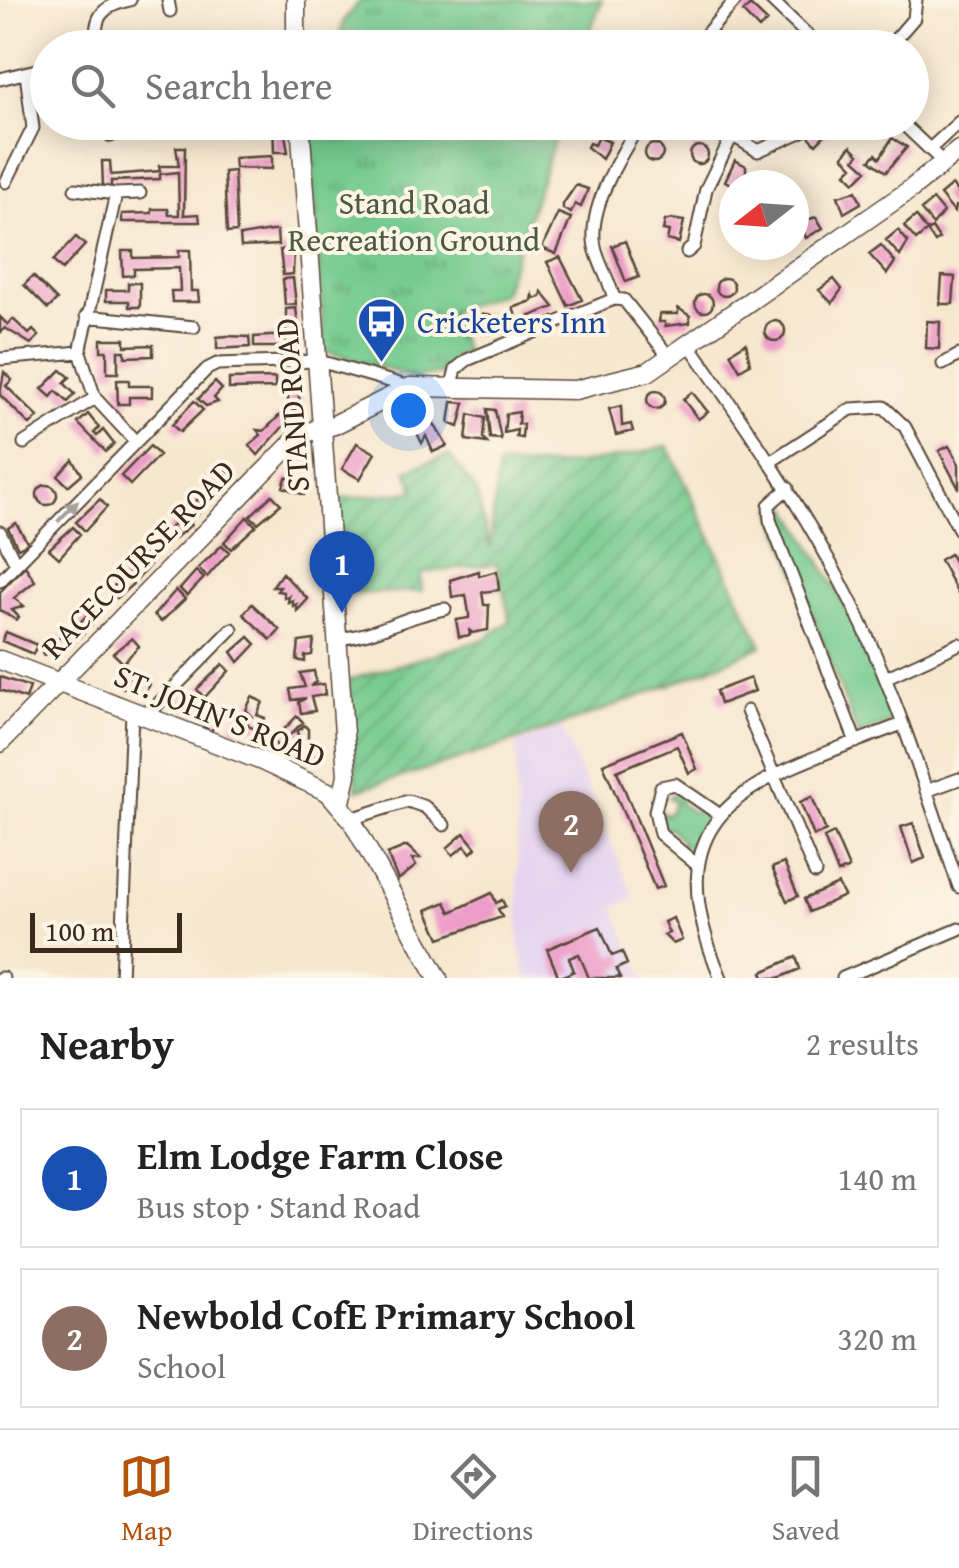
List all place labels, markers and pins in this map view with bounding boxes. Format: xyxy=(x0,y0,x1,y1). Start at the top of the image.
bus stop icon: Cricketers Inn xyxy=(356,296,408,364)
place label: Cricketers Inn xyxy=(417,298,606,345)
pin: 1 xyxy=(310,530,374,613)
pin: 2 xyxy=(538,790,604,873)

